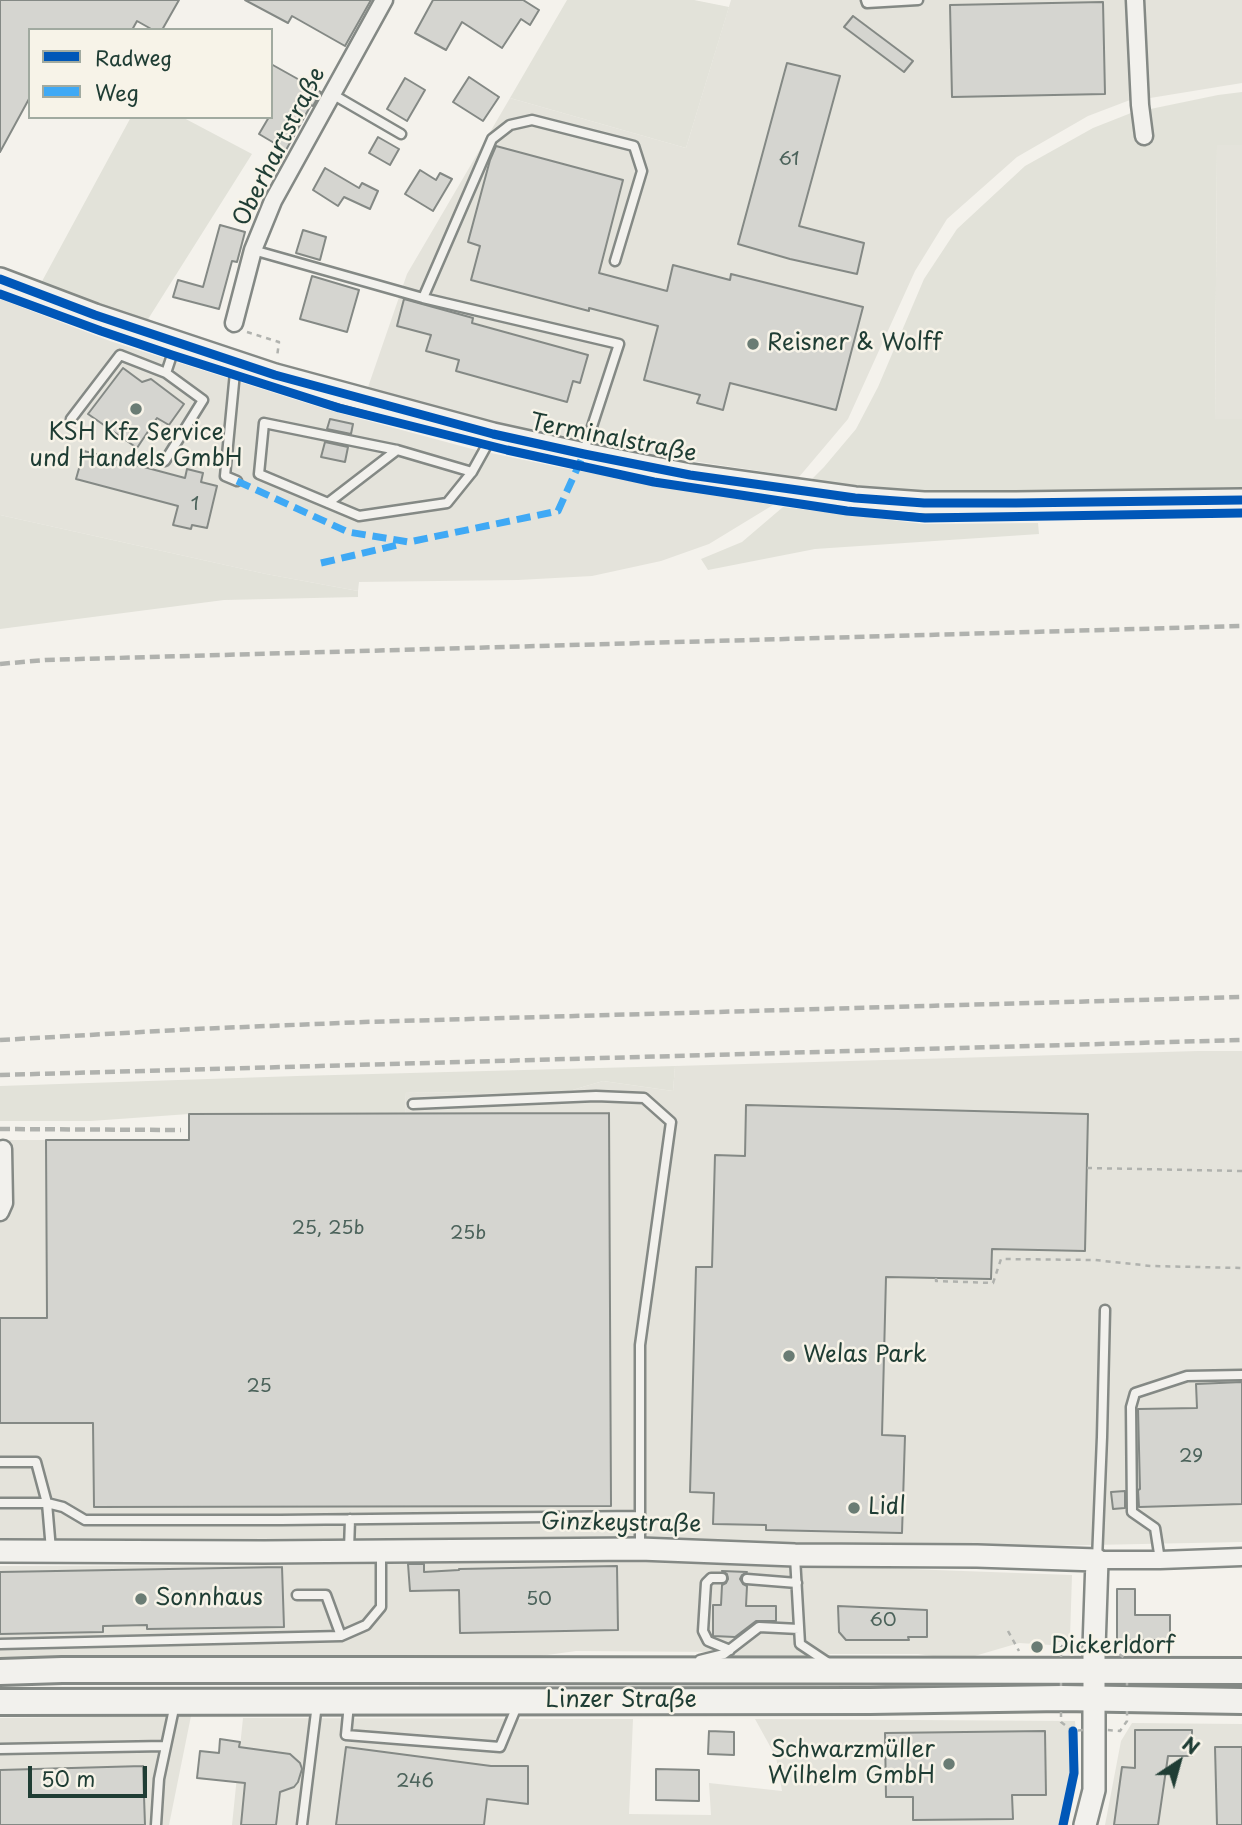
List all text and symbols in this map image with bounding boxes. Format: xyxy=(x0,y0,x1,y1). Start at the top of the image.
legend xyxy=(28,28,273,119)
text: Radweg xyxy=(95,41,172,73)
street label: Oberhartstraße xyxy=(228,63,332,231)
text: Weg xyxy=(95,76,139,108)
house number: 61 xyxy=(778,149,800,171)
place label: Reisner & Wolff xyxy=(767,330,942,358)
marker: Reisner & Wolff xyxy=(745,336,761,352)
marker: KSH Kfz Service und Handels GmbH xyxy=(128,401,144,417)
street label: Terminalstraße xyxy=(527,409,699,469)
place label: KSH Kfz Service und Handels GmbH xyxy=(29,420,243,474)
house number: 1 xyxy=(191,494,199,516)
house number: 25, 25b xyxy=(292,1218,364,1240)
house number: 25b xyxy=(450,1223,486,1245)
place label: Welas Park xyxy=(803,1342,927,1370)
marker: Welas Park xyxy=(781,1348,797,1364)
house number: 25 xyxy=(246,1376,272,1398)
house number: 29 xyxy=(1179,1446,1203,1468)
place label: Lidl xyxy=(868,1494,906,1522)
marker: Lidl xyxy=(846,1500,862,1516)
street label: Ginzkeystraße xyxy=(541,1509,701,1539)
place label: Sonnhaus xyxy=(155,1585,263,1613)
house number: 50 xyxy=(526,1589,552,1611)
marker: Sonnhaus xyxy=(133,1591,149,1607)
house number: 60 xyxy=(869,1610,897,1632)
place label: Dickerldorf xyxy=(1051,1633,1175,1661)
marker: Dickerldorf xyxy=(1029,1639,1045,1655)
street label: Linzer Straße xyxy=(545,1687,697,1715)
north arrow xyxy=(1144,1727,1214,1797)
text: N xyxy=(1177,1729,1206,1761)
place label: Schwarzmüller Wilhelm GmbH xyxy=(768,1737,935,1791)
scale bar xyxy=(32,1752,150,1796)
marker: Schwarzmüller Wilhelm GmbH xyxy=(941,1756,957,1772)
text: 50 m xyxy=(41,1762,95,1794)
house number: 246 xyxy=(396,1771,434,1793)

